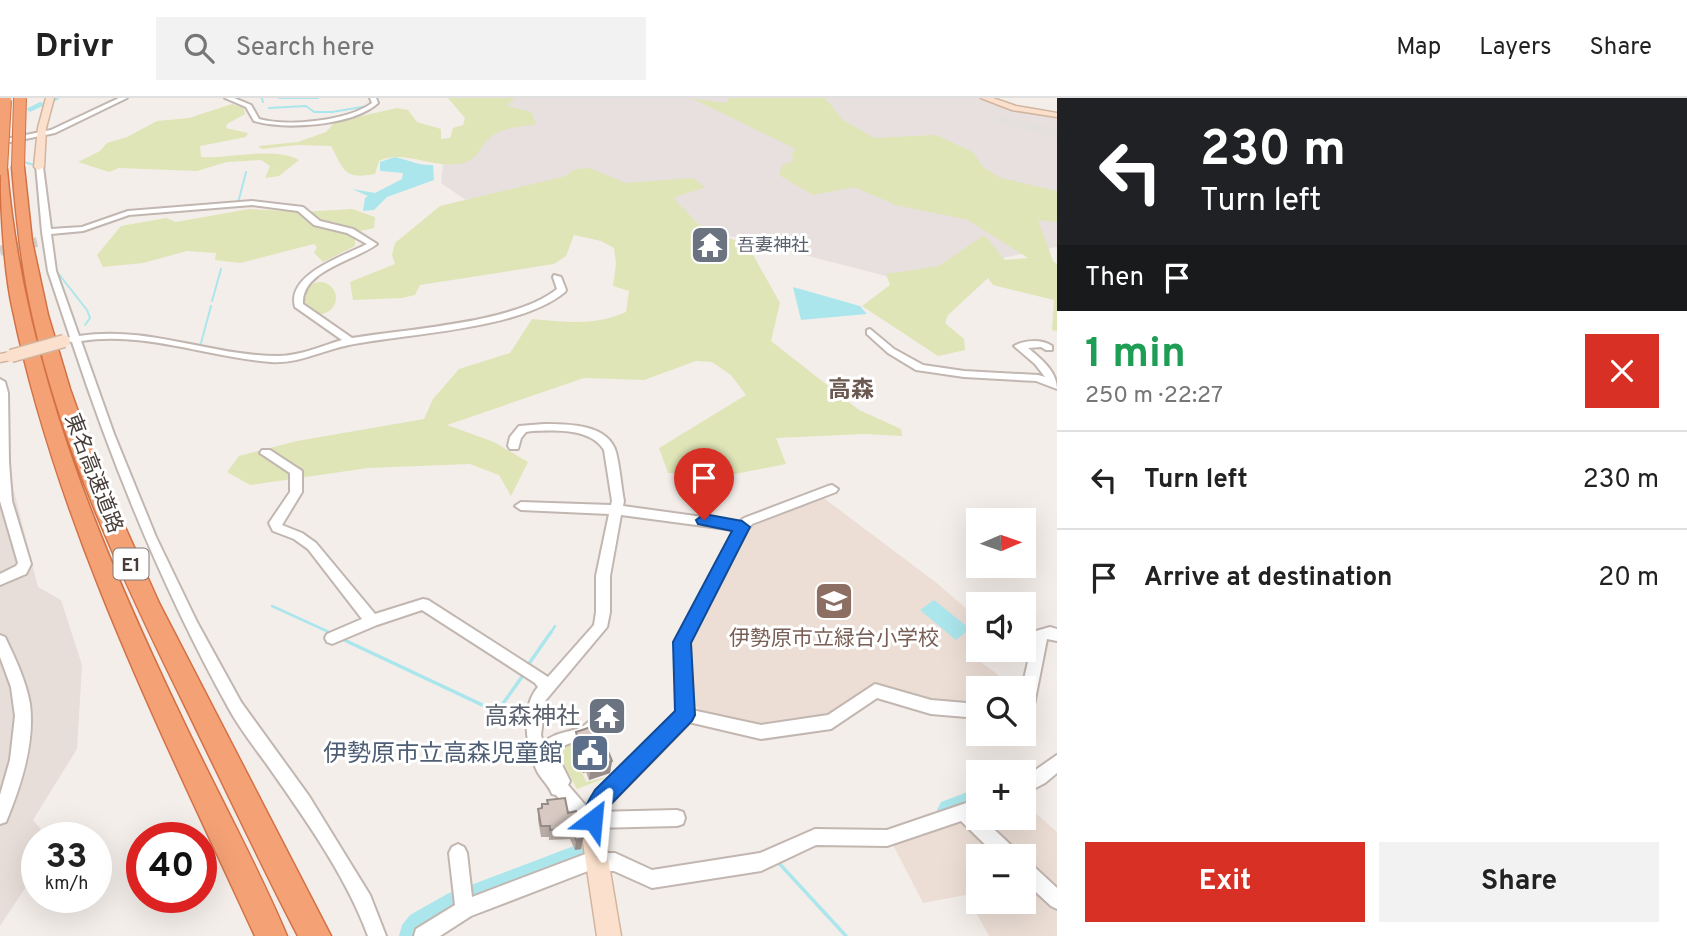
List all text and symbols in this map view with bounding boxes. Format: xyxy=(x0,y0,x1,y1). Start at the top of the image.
search box xyxy=(156,17,646,80)
text: Drivr xyxy=(35,27,114,69)
icon: search xyxy=(180,29,218,67)
text: Search here xyxy=(236,32,375,65)
text: Map xyxy=(1396,33,1441,63)
text: Layers xyxy=(1479,33,1551,63)
text: Share xyxy=(1589,33,1652,63)
text: 230 m xyxy=(1200,121,1346,183)
icon: left xyxy=(1085,126,1176,217)
text: Turn left xyxy=(1200,182,1321,222)
temple icon: 吾妻神社 xyxy=(689,224,731,266)
place label: 吾妻神社 xyxy=(737,235,809,258)
icon: arrive xyxy=(1158,259,1196,297)
text: Then xyxy=(1085,262,1144,295)
text: 1 min xyxy=(1085,329,1186,382)
button: close xyxy=(1585,334,1659,408)
district label: 高森 xyxy=(828,377,874,406)
text: 250 m · 22:27 xyxy=(1085,382,1223,411)
street label: 東名高速道路 xyxy=(57,410,128,537)
pin xyxy=(674,448,734,520)
icon: arrive xyxy=(685,459,723,497)
icon: left xyxy=(1085,461,1123,499)
text: Turn left xyxy=(1144,464,1248,497)
text: 230 m xyxy=(1583,464,1659,497)
north arrow xyxy=(966,508,1036,578)
map controls xyxy=(966,508,1036,914)
road number: E1 xyxy=(114,548,148,579)
icon: arrive xyxy=(1085,559,1123,597)
text: Arrive at destination xyxy=(1144,562,1392,595)
text: 20 m xyxy=(1598,562,1659,595)
school or university icon: 伊勢原市立緑台小学校 xyxy=(813,580,855,622)
button: sound xyxy=(966,592,1036,662)
place label: 伊勢原市立緑台小学校 xyxy=(729,626,939,653)
button: search xyxy=(966,676,1036,746)
temple icon: 高森神社 xyxy=(586,695,628,737)
place label: 高森神社 xyxy=(484,703,580,733)
public building icon: 伊勢原市立高森児童館 xyxy=(569,732,611,774)
place label: 伊勢原市立高森児童館 xyxy=(323,740,563,770)
button: + xyxy=(966,760,1036,830)
position arrow xyxy=(556,783,630,857)
speed limit sign: 40 xyxy=(126,822,217,913)
text: 33 xyxy=(46,836,87,880)
button: Exit xyxy=(1085,842,1365,922)
button: Share xyxy=(1379,842,1659,922)
button: − xyxy=(966,844,1036,914)
text: km/h xyxy=(45,873,88,896)

